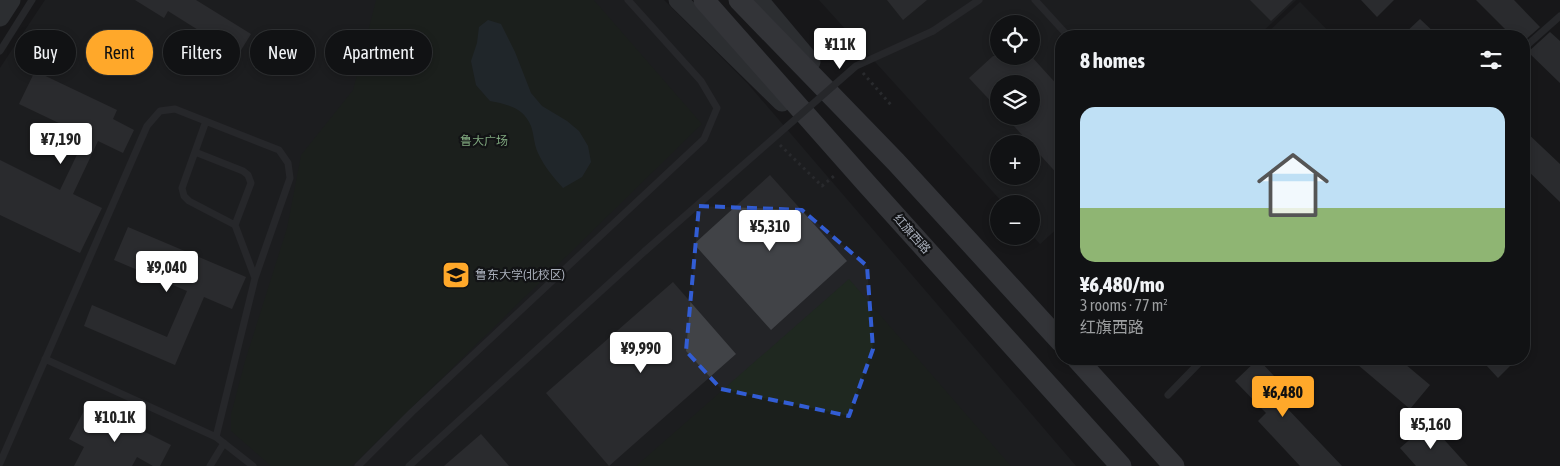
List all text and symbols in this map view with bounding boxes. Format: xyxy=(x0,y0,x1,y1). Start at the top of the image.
map controls xyxy=(990,15,1040,245)
button: locate xyxy=(990,15,1040,65)
pin: ¥11K xyxy=(810,28,870,70)
chip: Buy xyxy=(15,30,76,75)
chip: Rent xyxy=(86,30,153,75)
chip: Filters xyxy=(163,30,240,75)
chip: New xyxy=(250,30,315,75)
chip: Apartment xyxy=(325,30,432,75)
text: ¥11K xyxy=(825,35,855,53)
icon: filters xyxy=(1477,46,1505,74)
text: 8 homes xyxy=(1080,48,1145,72)
button: layers xyxy=(990,75,1040,125)
pin: ¥7,190 xyxy=(20,122,102,165)
text: ¥7,190 xyxy=(41,130,81,148)
park label: 鲁大广场 xyxy=(460,134,508,148)
button: + xyxy=(990,135,1040,185)
icon: home xyxy=(1248,140,1338,230)
button: − xyxy=(990,195,1040,245)
pin: ¥5,310 xyxy=(729,210,811,252)
street label: 红旗西路 xyxy=(891,211,933,257)
text: ¥5,310 xyxy=(750,217,790,235)
pin: ¥9,040 xyxy=(126,250,208,293)
text: ¥9,040 xyxy=(147,258,187,276)
school or university icon: 鲁东大学(北校区) xyxy=(441,260,471,290)
place label: 鲁东大学(北校区) xyxy=(475,268,565,282)
text: ¥6,480/mo xyxy=(1080,272,1165,296)
text: 3 rooms · 77 m² xyxy=(1080,296,1168,314)
text: 红旗西路 xyxy=(1080,318,1144,336)
pin: ¥9,990 xyxy=(600,332,682,374)
text: ¥9,990 xyxy=(621,339,661,357)
pin: ¥6,480 xyxy=(1242,376,1324,418)
text: ¥6,480 xyxy=(1263,383,1303,401)
pin: ¥10.1K xyxy=(74,400,156,443)
text: ¥10.1K xyxy=(95,408,135,426)
pin: ¥5,160 xyxy=(1390,408,1472,450)
text: ¥5,160 xyxy=(1411,415,1451,433)

